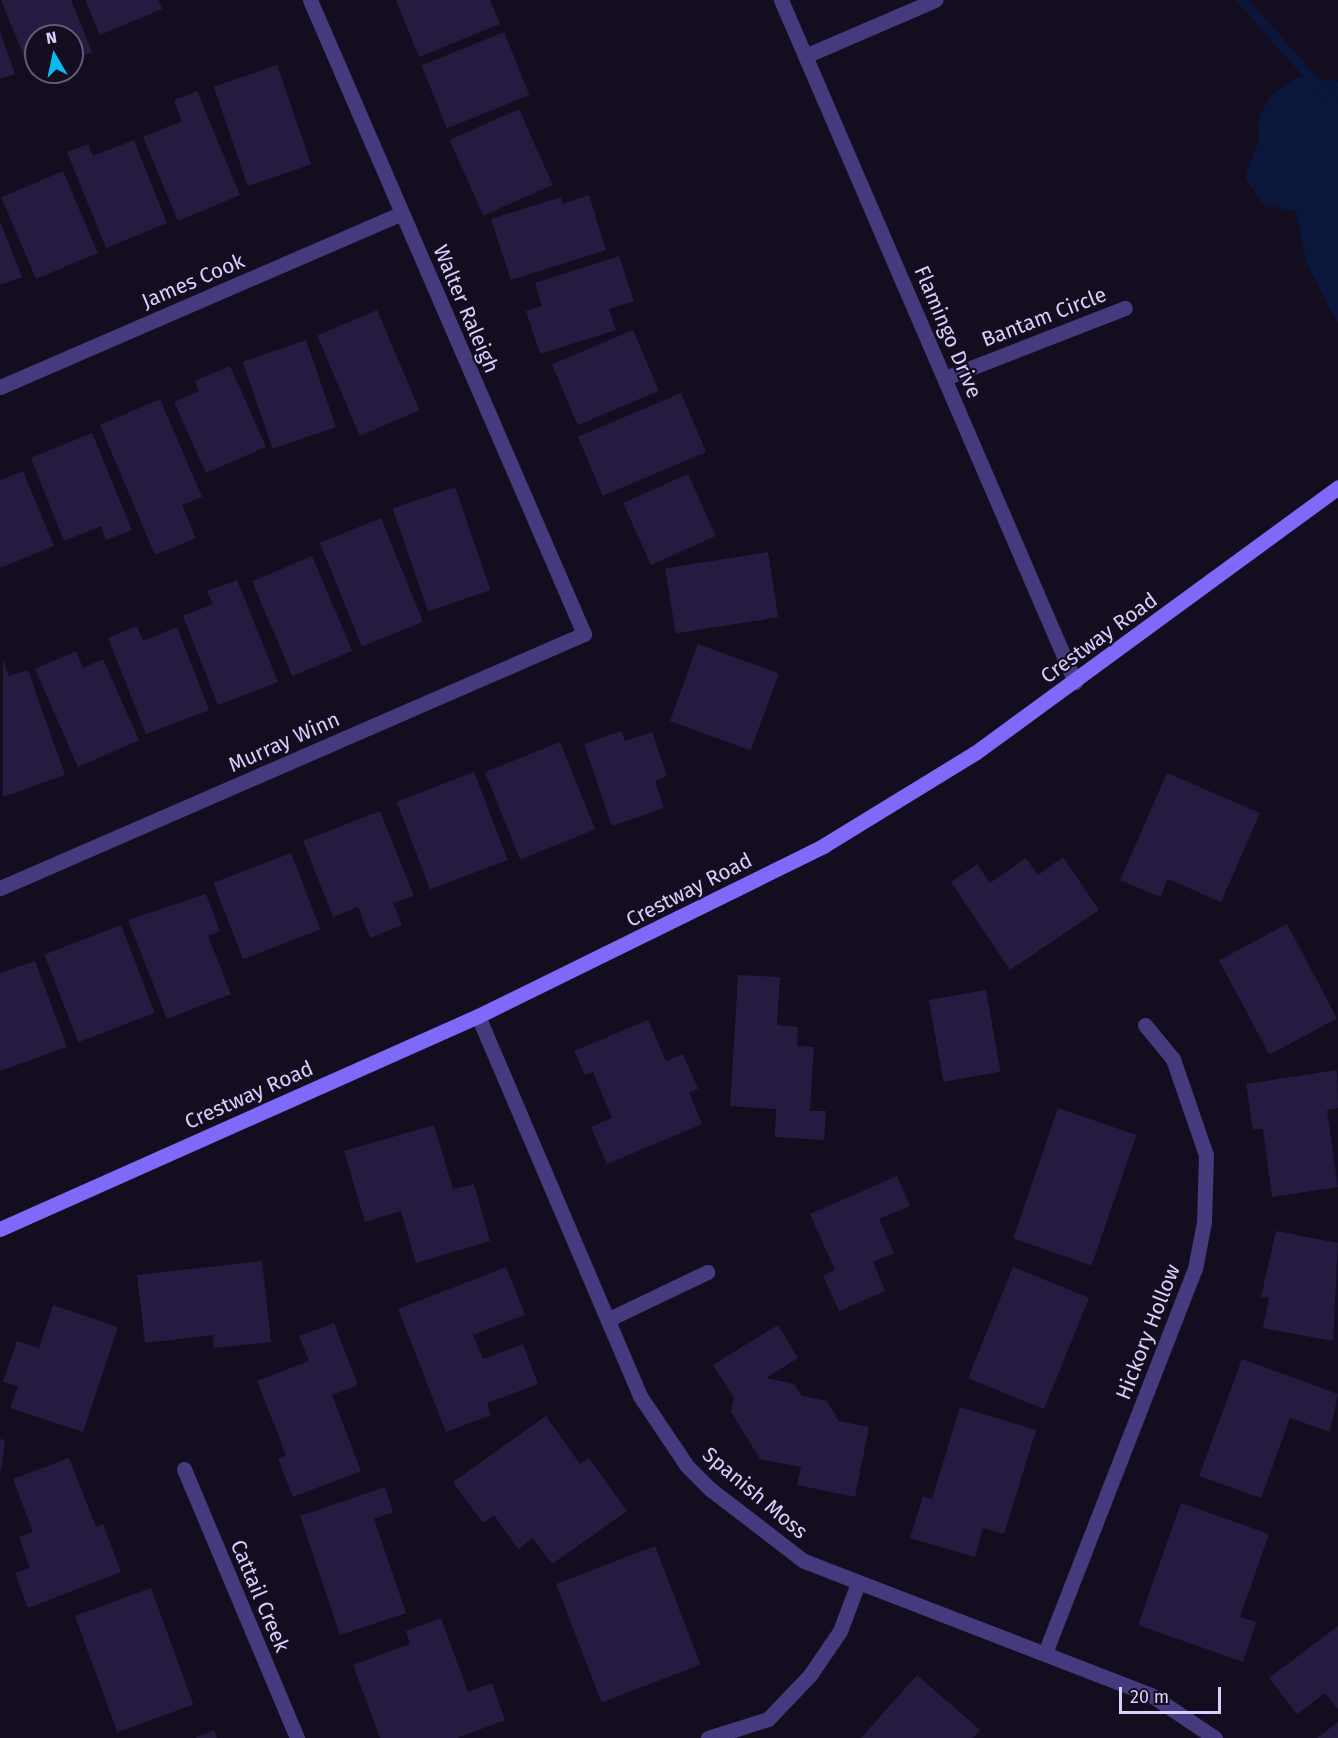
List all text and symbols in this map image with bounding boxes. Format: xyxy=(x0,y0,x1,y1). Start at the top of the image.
north arrow xyxy=(24,24,84,84)
text: N xyxy=(45,27,58,48)
street label: Walter Raleigh xyxy=(428,241,504,377)
street label: James Cook xyxy=(138,248,248,314)
street label: Flamingo Drive xyxy=(909,262,987,402)
street label: Bantam Circle xyxy=(978,282,1110,352)
street label: Crestway Road xyxy=(1036,587,1162,689)
street label: Murray Winn xyxy=(225,706,343,778)
street label: Crestway Road xyxy=(622,847,756,933)
street label: Crestway Road xyxy=(181,1055,317,1135)
street label: Hickory Hollow xyxy=(1111,1261,1185,1403)
street label: Spanish Moss xyxy=(697,1442,813,1544)
street label: Cattail Creek xyxy=(225,1536,295,1656)
scale bar xyxy=(1122,1675,1224,1713)
text: 20 m xyxy=(1130,1686,1169,1708)

